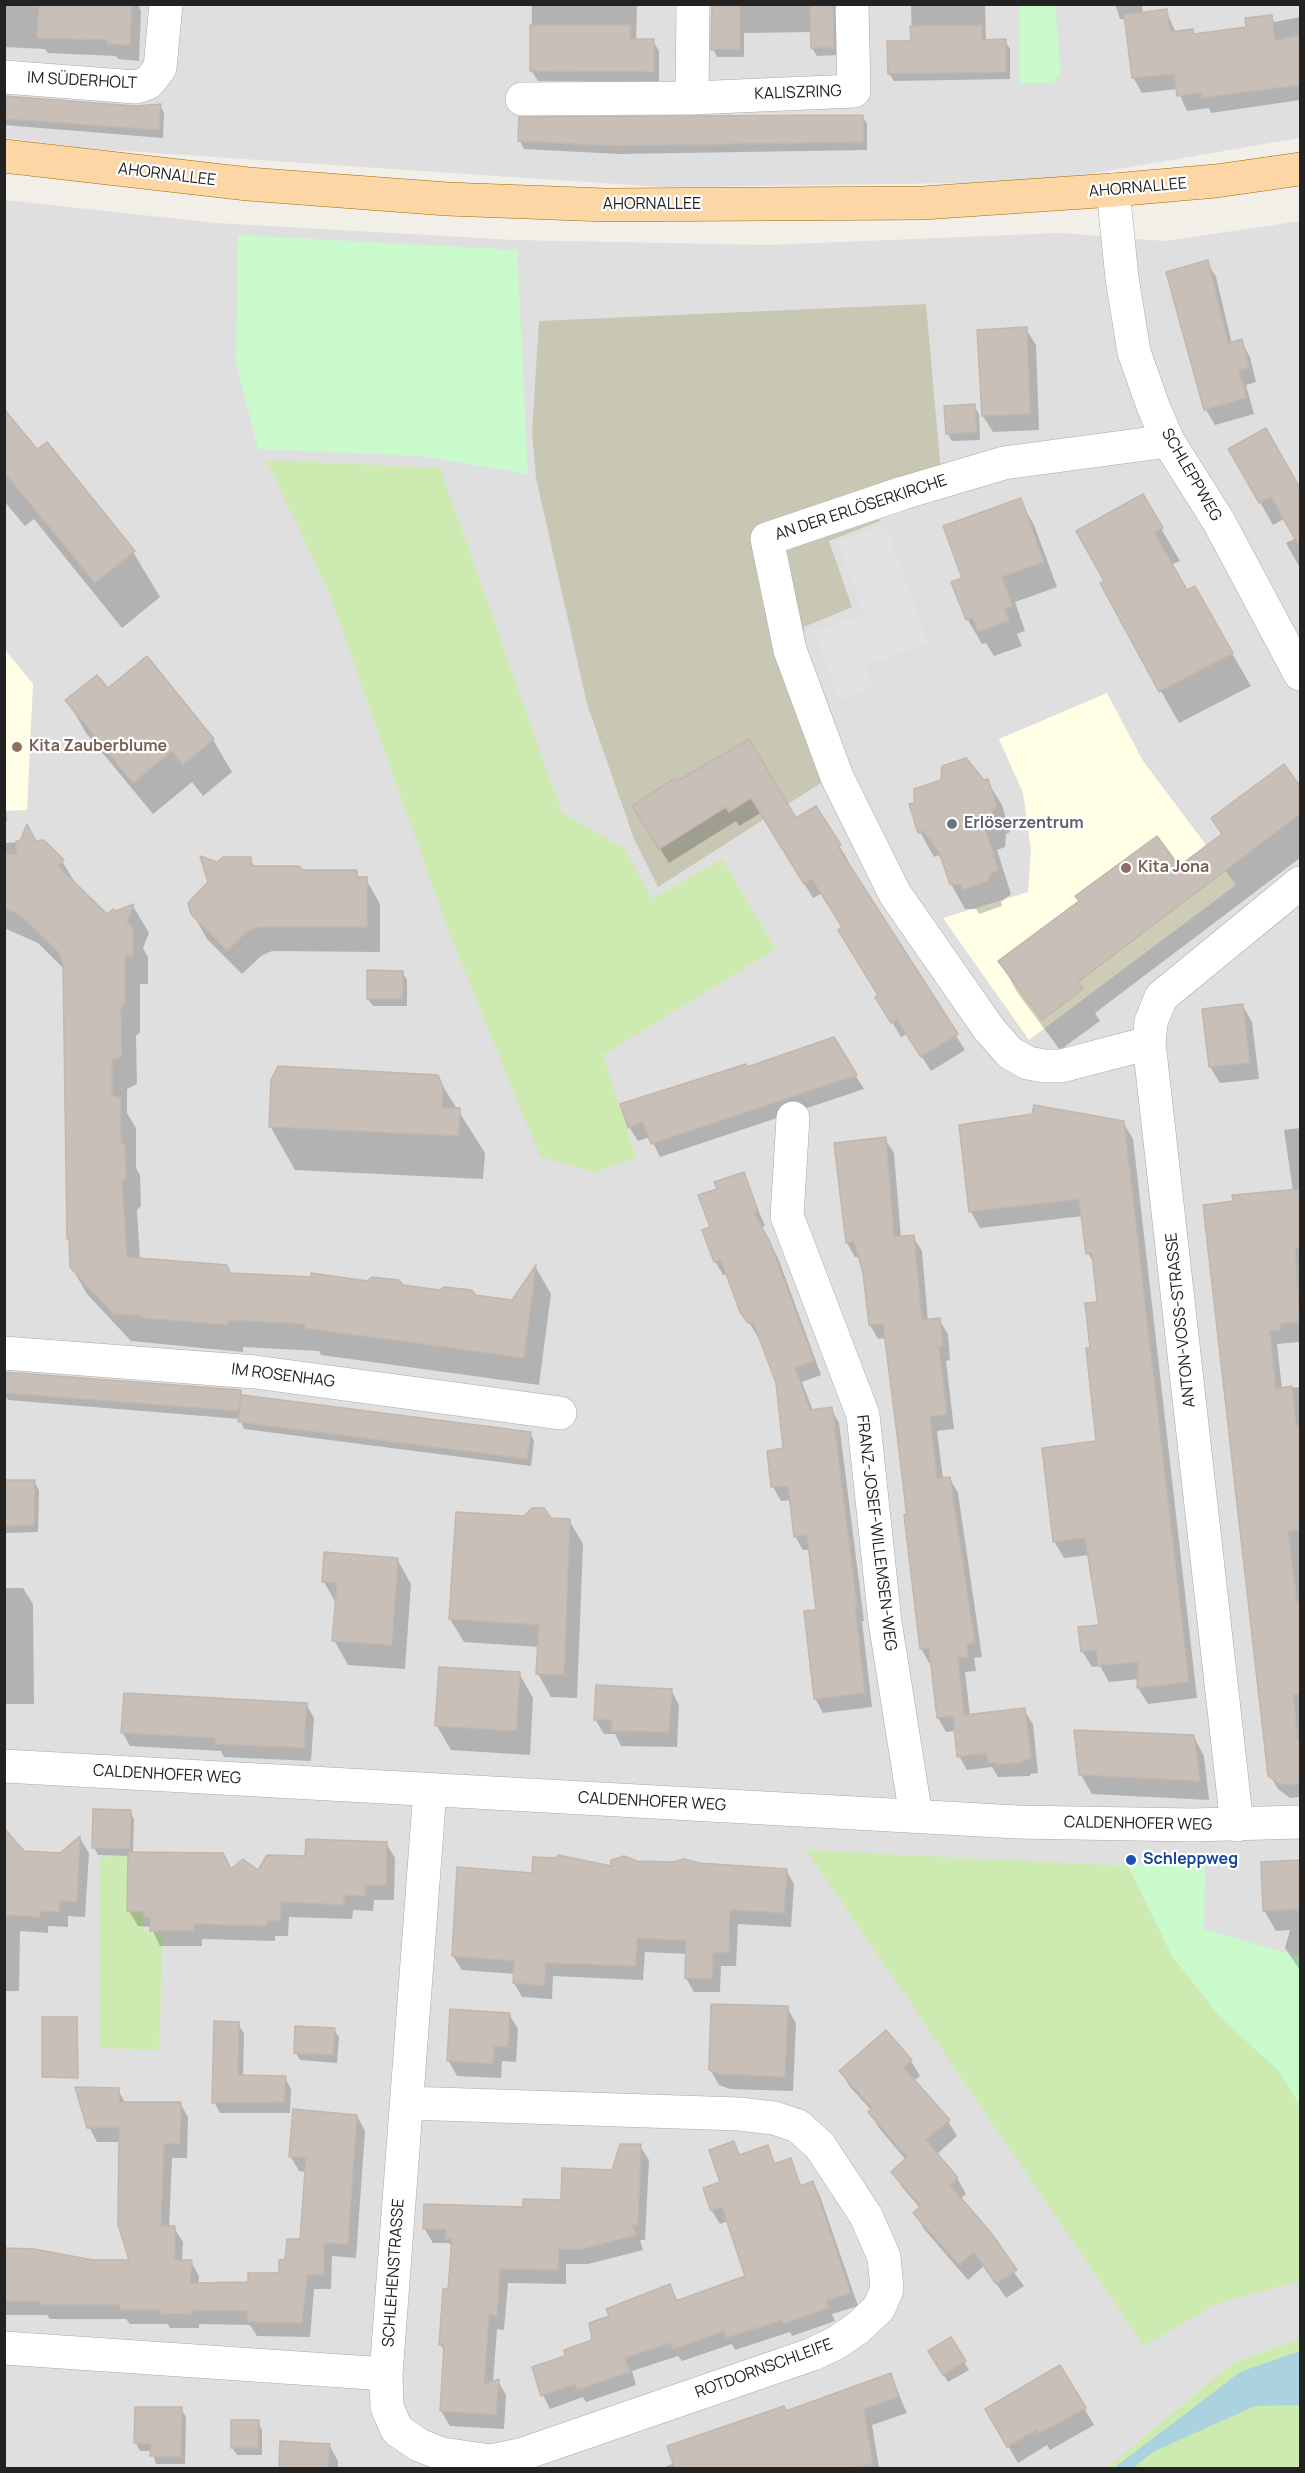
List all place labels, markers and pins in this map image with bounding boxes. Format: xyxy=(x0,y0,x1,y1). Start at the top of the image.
place label: Kita Zauberblume xyxy=(29,737,167,757)
marker: Kita Zauberblume xyxy=(10,740,24,754)
place label: Erlöserzentrum xyxy=(964,814,1084,834)
marker: Erlöserzentrum xyxy=(945,817,959,831)
place label: Kita Jona xyxy=(1138,858,1209,878)
marker: Kita Jona xyxy=(1119,861,1133,875)
place label: Schleppweg xyxy=(1143,1850,1238,1870)
marker: Schleppweg xyxy=(1124,1853,1138,1867)

